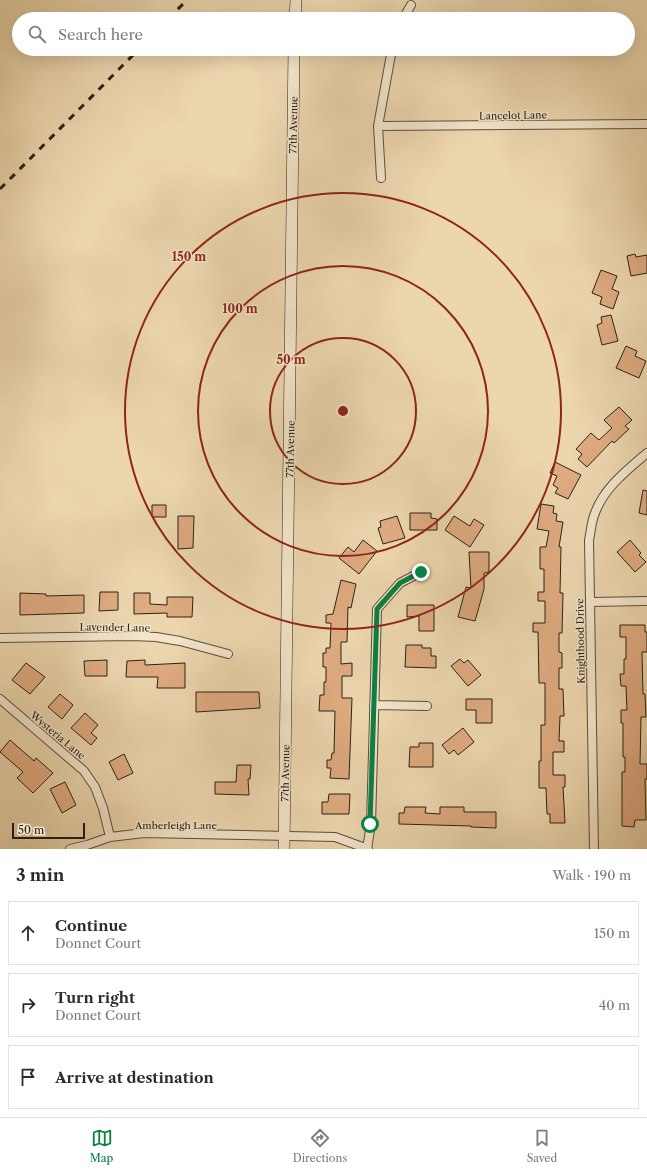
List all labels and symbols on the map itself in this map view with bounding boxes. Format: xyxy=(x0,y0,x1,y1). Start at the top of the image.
street label: 77th Avenue xyxy=(286,96,301,154)
street label: Lancelot Lane xyxy=(479,108,547,123)
text: 150 m xyxy=(172,249,206,264)
text: 100 m xyxy=(222,301,258,316)
text: 50 m xyxy=(276,352,306,367)
centre of rings xyxy=(336,404,350,418)
street label: 77th Avenue xyxy=(283,420,298,478)
route end xyxy=(412,563,430,581)
street label: Knighthood Drive xyxy=(573,598,588,684)
street label: Lavender Lane xyxy=(80,620,151,635)
street label: Wysteria Lane xyxy=(27,708,88,762)
street label: 77th Avenue xyxy=(278,744,293,802)
route start xyxy=(361,815,379,833)
street label: Amberleigh Lane xyxy=(134,819,217,832)
scale bar xyxy=(12,821,85,840)

